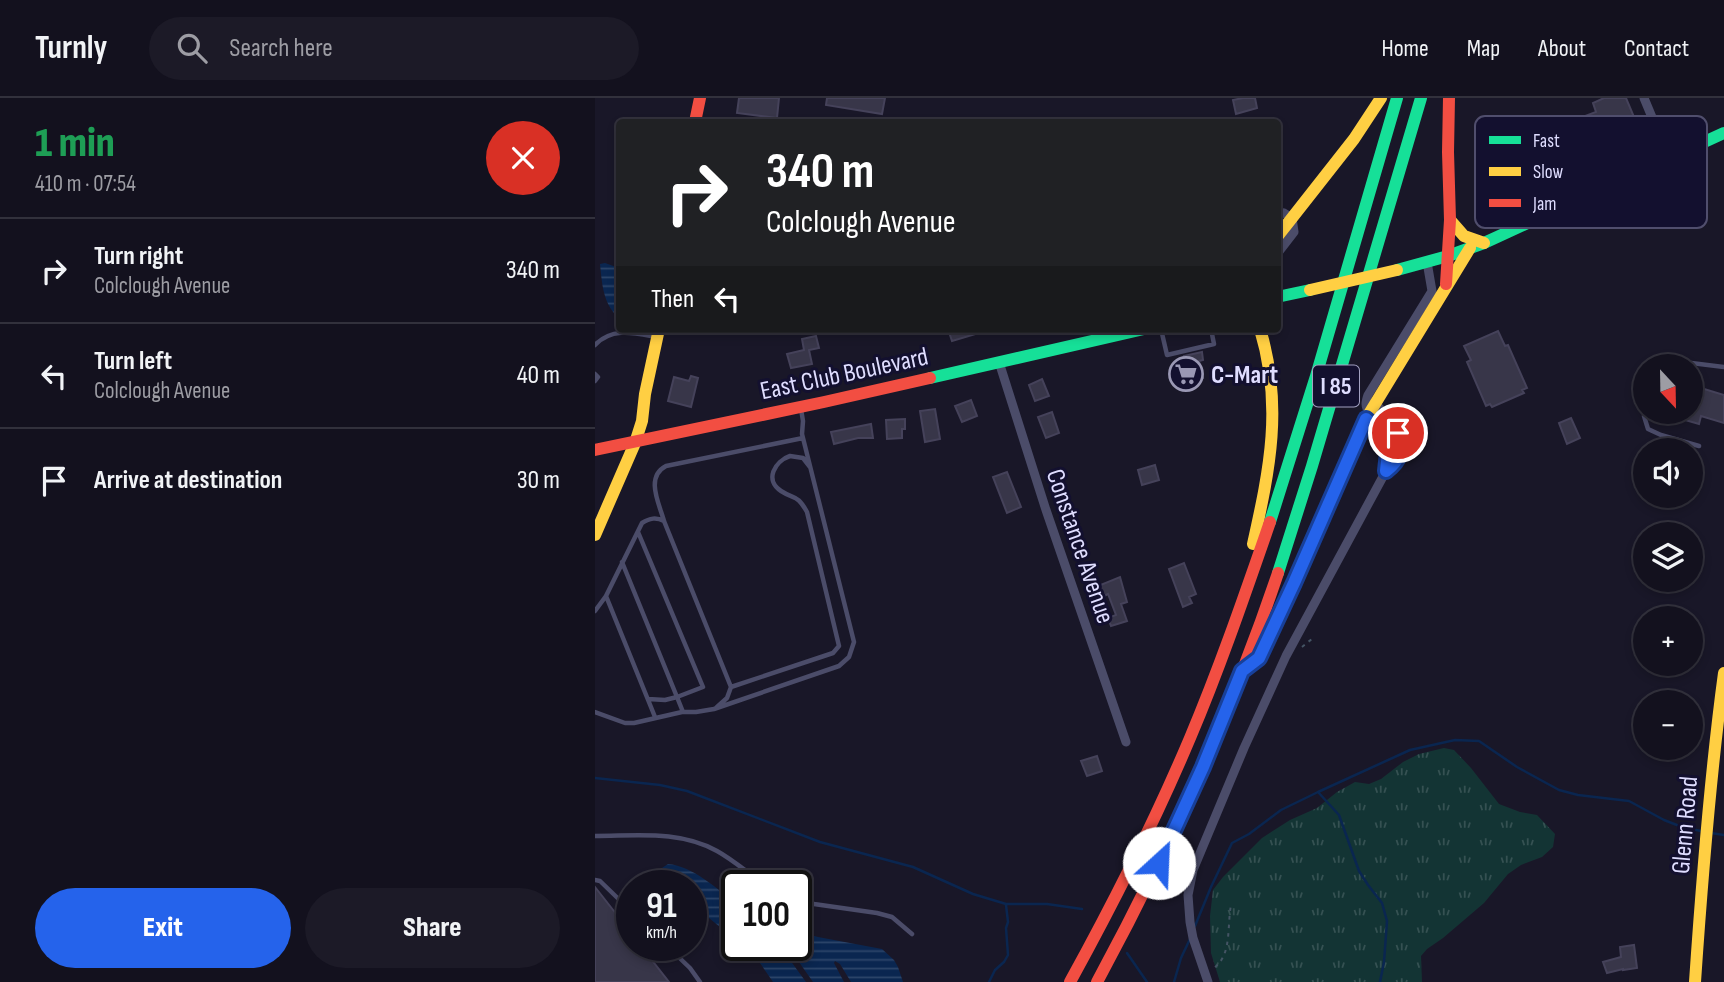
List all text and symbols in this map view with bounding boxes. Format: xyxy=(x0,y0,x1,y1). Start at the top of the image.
search box xyxy=(149,17,639,80)
text: Turnly xyxy=(35,28,107,68)
icon: search xyxy=(173,29,211,67)
text: Search here xyxy=(229,33,333,64)
text: Home xyxy=(1381,34,1429,63)
text: Map xyxy=(1467,34,1500,63)
text: About xyxy=(1538,34,1586,63)
text: Contact xyxy=(1624,34,1689,63)
legend xyxy=(1475,116,1707,228)
text: 1 min xyxy=(35,118,115,169)
button: close xyxy=(486,121,560,195)
text: Fast xyxy=(1533,130,1560,153)
text: 340 m xyxy=(766,143,874,202)
icon: right xyxy=(651,147,742,238)
text: Slow xyxy=(1533,161,1563,184)
text: 410 m · 07:54 xyxy=(35,170,136,198)
text: Jam xyxy=(1532,193,1556,216)
text: Colclough Avenue xyxy=(766,203,956,242)
text: Turn right xyxy=(94,241,183,272)
icon: right xyxy=(35,252,73,290)
text: 340 m xyxy=(506,255,560,286)
text: Colclough Avenue xyxy=(94,272,230,300)
icon: left xyxy=(708,280,746,318)
text: Then xyxy=(651,284,694,315)
street label: East Club Boulevard xyxy=(758,342,931,407)
text: Turn left xyxy=(94,346,172,377)
north arrow xyxy=(1633,354,1703,424)
map controls xyxy=(1633,354,1703,760)
supermarket icon: C-Mart xyxy=(1167,355,1205,393)
icon: left xyxy=(35,357,73,395)
text: 40 m xyxy=(517,360,560,391)
place label: C-Mart xyxy=(1211,360,1279,391)
road number: I 85 xyxy=(1313,366,1359,407)
text: Colclough Avenue xyxy=(94,377,230,405)
pin xyxy=(1368,403,1428,463)
icon: arrive xyxy=(1379,414,1417,452)
button: sound xyxy=(1633,438,1703,508)
icon: arrive xyxy=(35,462,73,500)
text: Arrive at destination xyxy=(94,465,282,496)
text: 30 m xyxy=(517,465,560,496)
street label: Constance Avenue xyxy=(1039,465,1120,628)
button: layers xyxy=(1633,522,1703,592)
button: + xyxy=(1633,606,1703,676)
button: − xyxy=(1633,690,1703,760)
street label: Glenn Road xyxy=(1666,775,1705,875)
position arrow xyxy=(1122,826,1196,900)
speed limit sign: 100 xyxy=(721,870,812,961)
text: 91 xyxy=(646,885,677,928)
button: Exit xyxy=(35,888,291,968)
button: Share xyxy=(305,888,560,968)
text: km/h xyxy=(646,922,677,943)

